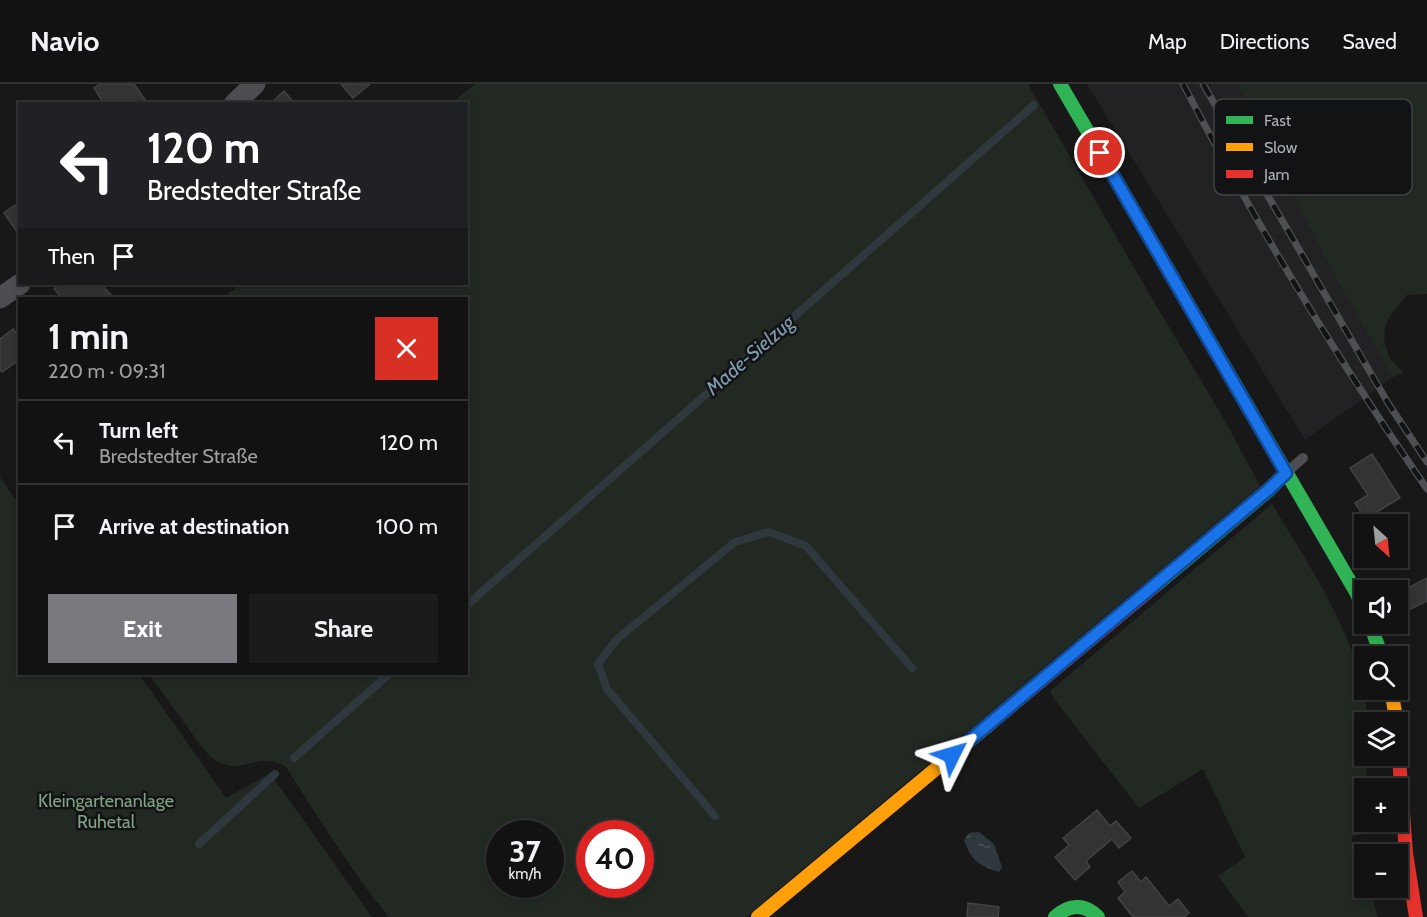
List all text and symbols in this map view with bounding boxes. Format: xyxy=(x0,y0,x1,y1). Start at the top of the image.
text: Navio xyxy=(30,24,100,58)
text: Map xyxy=(1148,29,1187,54)
text: Directions xyxy=(1220,29,1309,54)
text: Saved xyxy=(1342,29,1397,54)
legend xyxy=(1214,99,1412,195)
text: Fast xyxy=(1264,111,1292,130)
text: 120 m xyxy=(147,122,260,174)
icon: left xyxy=(48,126,126,204)
pin xyxy=(1074,127,1125,178)
icon: arrive xyxy=(1083,136,1116,169)
text: Slow xyxy=(1264,138,1298,157)
text: Jam xyxy=(1263,165,1290,184)
text: Bredstedter Straße xyxy=(147,174,361,207)
icon: arrive xyxy=(107,240,140,273)
text: Then xyxy=(48,243,95,270)
water label: Made-Sielzug xyxy=(700,310,800,401)
text: 1 min xyxy=(48,314,129,358)
button: close xyxy=(375,317,438,380)
text: 220 m · 09:31 xyxy=(48,359,166,383)
text: Turn left xyxy=(99,417,178,444)
icon: left xyxy=(48,426,81,459)
text: 120 m xyxy=(380,429,438,456)
text: Bredstedter Straße xyxy=(99,444,258,468)
icon: arrive xyxy=(48,510,81,543)
text: Arrive at destination xyxy=(99,513,289,540)
text: 100 m xyxy=(376,513,438,540)
north arrow xyxy=(1354,514,1408,568)
map controls xyxy=(1354,514,1408,898)
button: sound xyxy=(1354,580,1408,634)
button: Exit xyxy=(48,594,237,663)
button: Share xyxy=(249,594,438,663)
button: search xyxy=(1354,646,1408,700)
button: layers xyxy=(1354,712,1408,766)
position arrow xyxy=(920,723,984,787)
button: + xyxy=(1354,778,1408,832)
park label: Kleingartenanlage Ruhetal xyxy=(38,790,174,833)
speed limit sign: 40 xyxy=(576,820,654,898)
text: 37 xyxy=(509,833,541,870)
button: − xyxy=(1354,844,1408,898)
text: km/h xyxy=(509,865,541,883)

